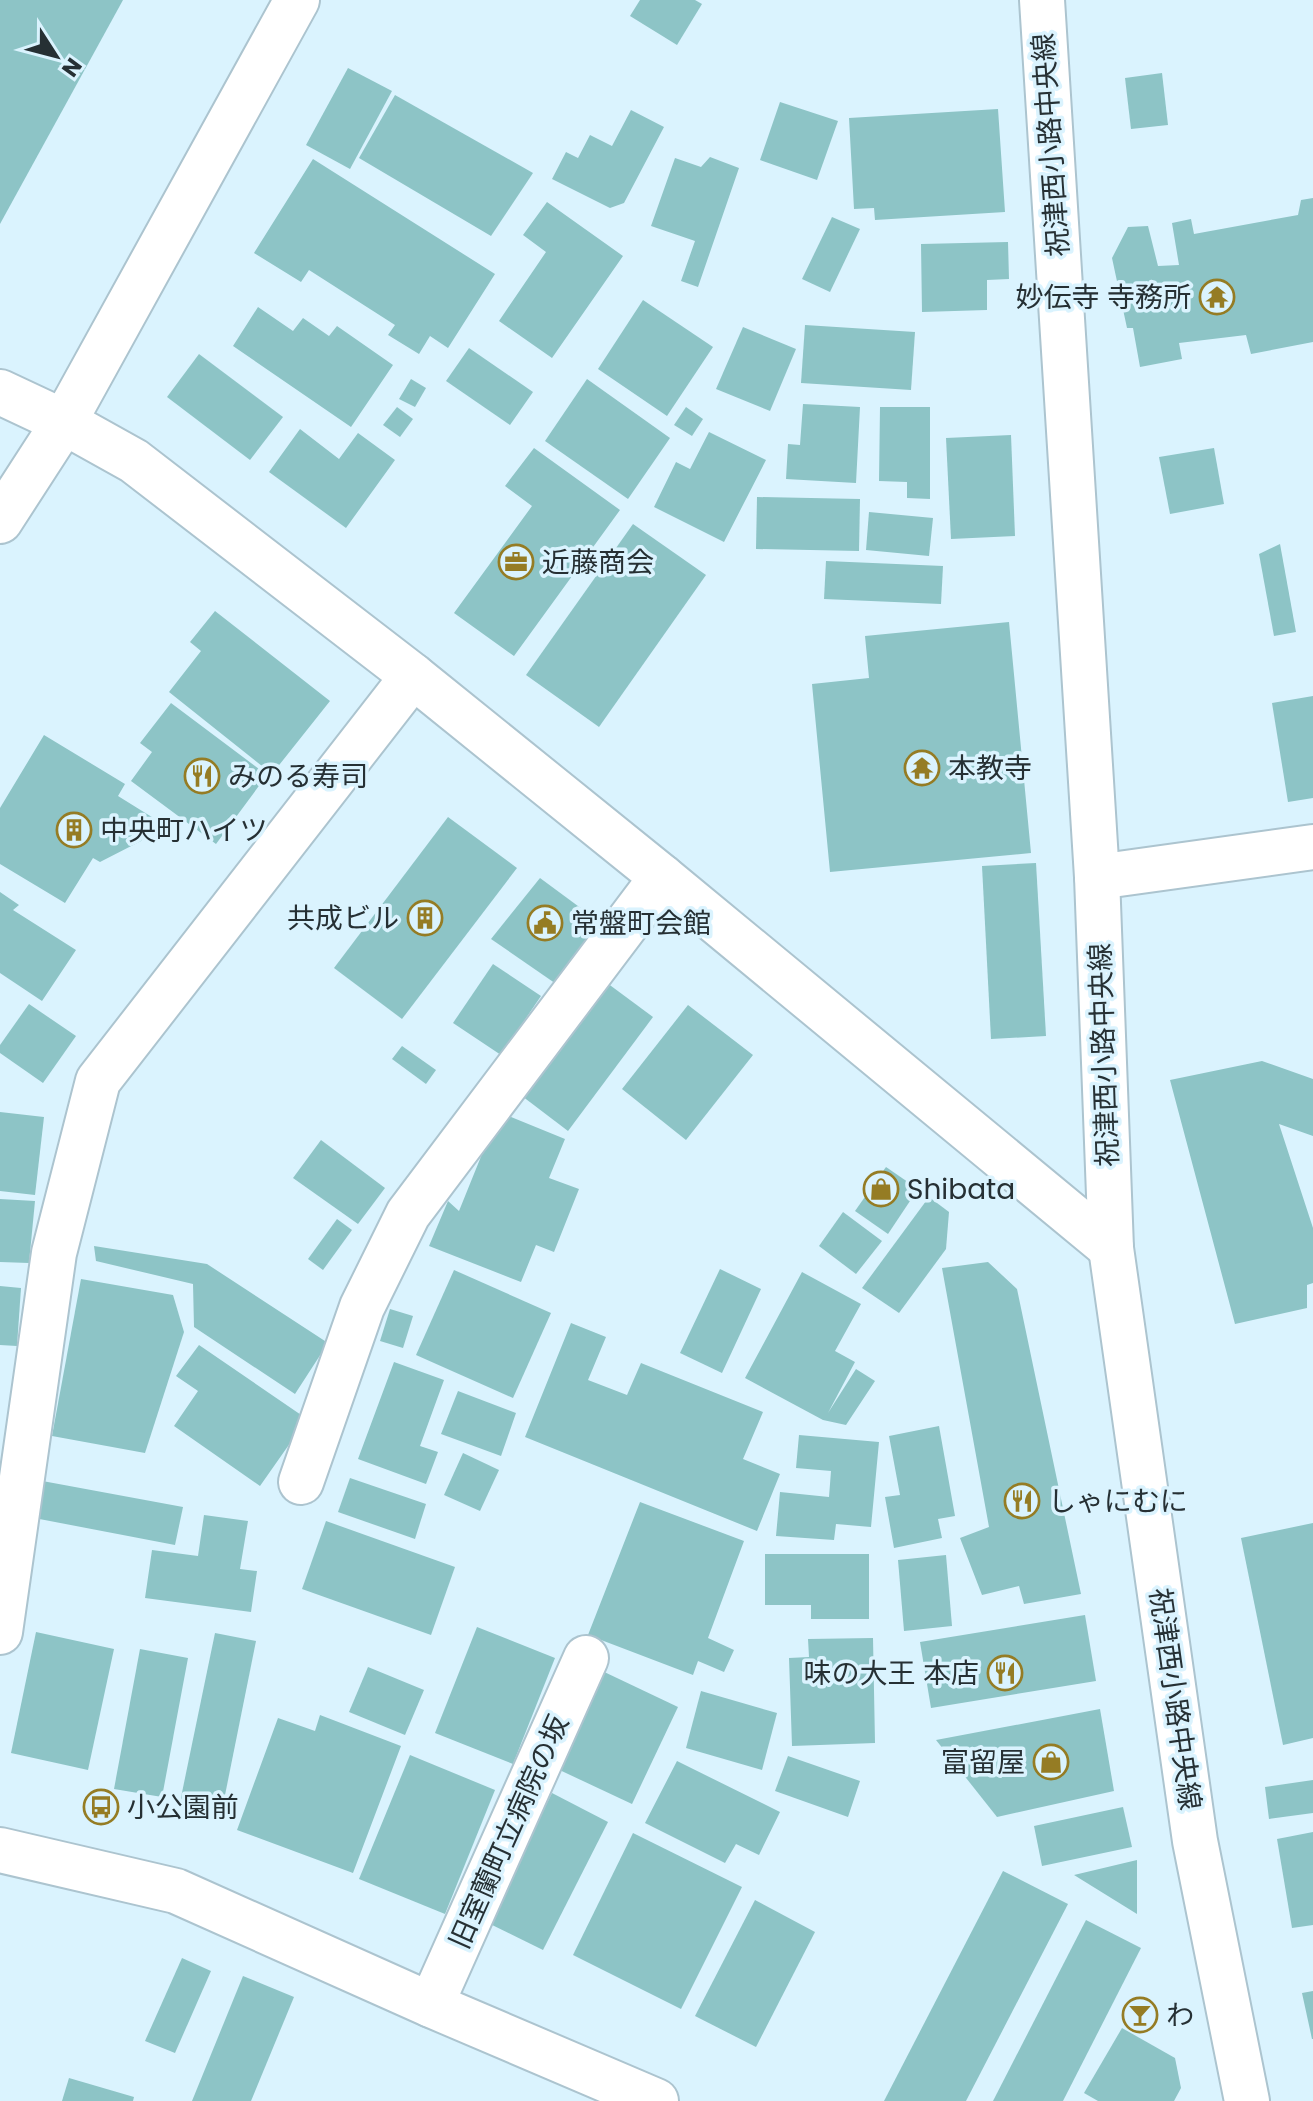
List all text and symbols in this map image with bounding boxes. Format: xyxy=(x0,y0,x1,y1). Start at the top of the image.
north arrow xyxy=(16,16,96,96)
street label: 祝津西小路中央線 xyxy=(1024,32,1078,258)
text: N xyxy=(54,52,89,83)
place label: 妙伝寺 寺務所 xyxy=(1016,278,1191,317)
temple icon: 妙伝寺 寺務所 xyxy=(1198,278,1236,316)
office icon: 近藤商会 xyxy=(497,543,535,581)
place label: 近藤商会 xyxy=(542,543,654,582)
temple icon: 本教寺 xyxy=(903,749,941,787)
place label: 本教寺 xyxy=(948,749,1032,788)
restaurant icon: みのる寿司 xyxy=(183,757,221,795)
place label: みのる寿司 xyxy=(228,757,368,796)
building icon: 中央町ハイツ xyxy=(55,811,93,849)
place label: 中央町ハイツ xyxy=(100,811,267,850)
place label: 共成ビル xyxy=(287,899,399,938)
building icon: 共成ビル xyxy=(406,899,444,937)
public building icon: 常盤町会館 xyxy=(526,904,564,942)
place label: 常盤町会館 xyxy=(571,904,711,943)
street label: 祝津西小路中央線 xyxy=(1081,942,1127,1168)
shop icon: Shibata xyxy=(862,1170,900,1208)
place label: Shibata xyxy=(907,1170,1015,1209)
restaurant icon: しゃにむに xyxy=(1003,1482,1041,1520)
place label: しゃにむに xyxy=(1048,1482,1188,1521)
street label: 祝津西小路中央線 xyxy=(1140,1585,1210,1813)
place label: 味の大王 本店 xyxy=(804,1654,979,1693)
restaurant icon: 味の大王 本店 xyxy=(986,1654,1024,1692)
street label: 旧室蘭町立病院の坂 xyxy=(440,1709,578,1955)
place label: 富留屋 xyxy=(941,1743,1025,1782)
shop icon: 富留屋 xyxy=(1032,1743,1070,1781)
bus stop icon: 小公園前 xyxy=(82,1788,120,1826)
place label: 小公園前 xyxy=(127,1788,239,1827)
bar icon: わ xyxy=(1121,1996,1159,2034)
place label: わ xyxy=(1166,1996,1194,2035)

